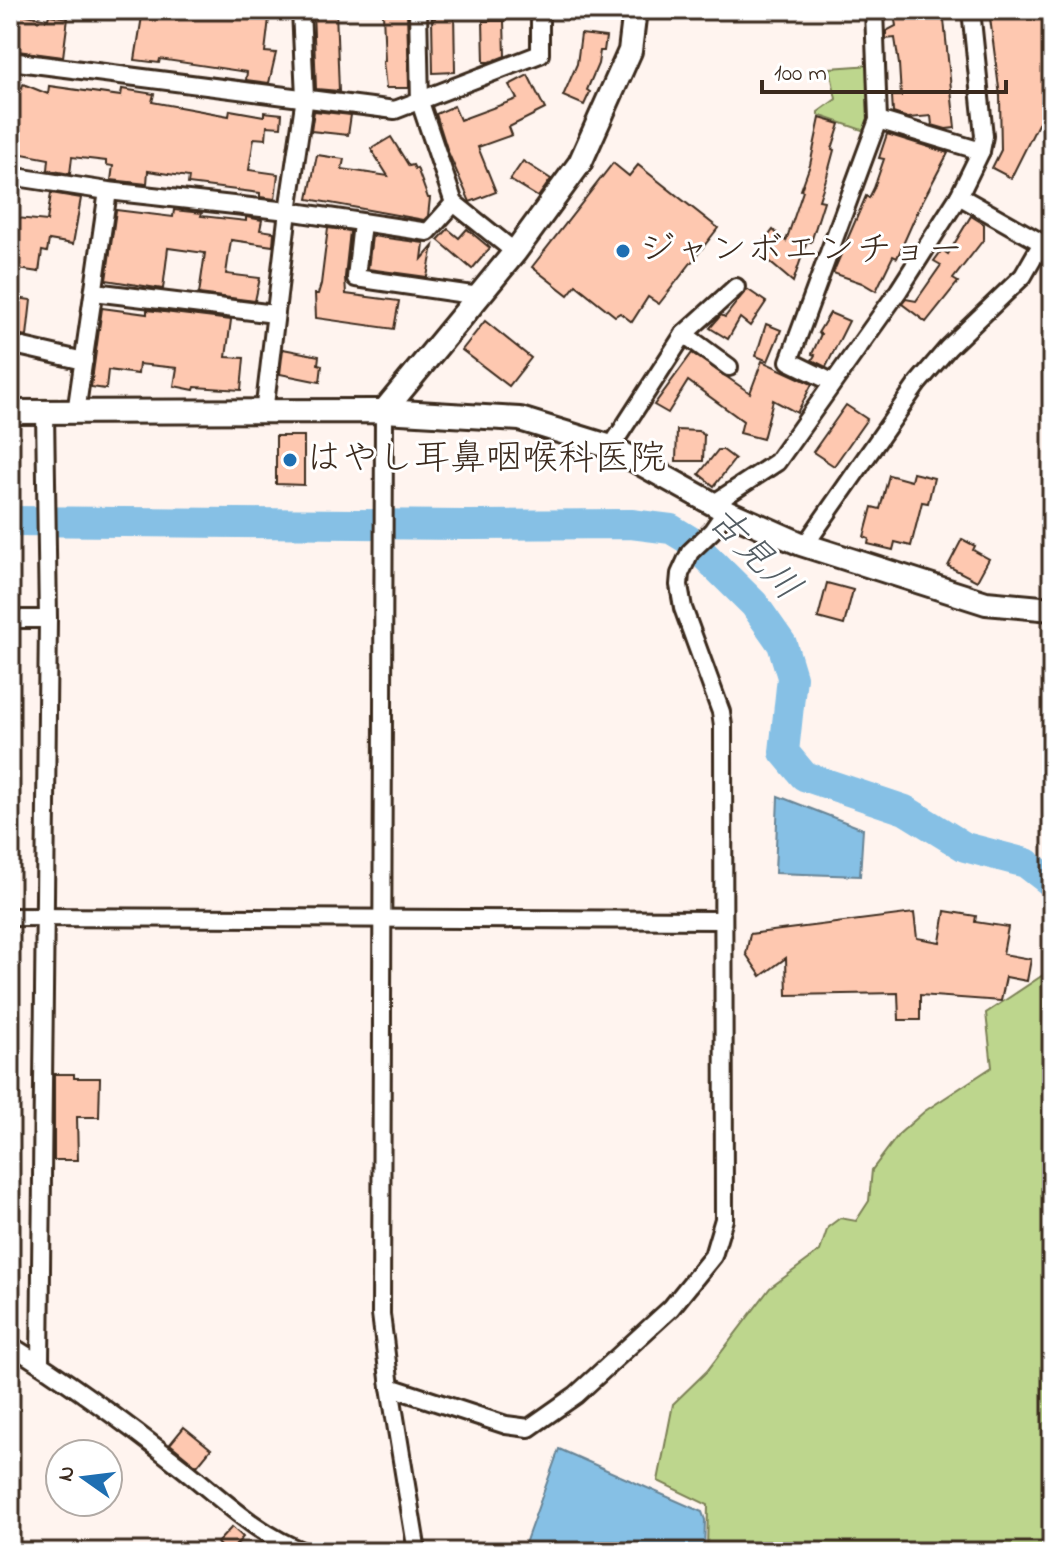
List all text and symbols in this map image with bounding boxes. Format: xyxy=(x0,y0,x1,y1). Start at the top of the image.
scale bar xyxy=(762,44,1006,94)
text: 100 m xyxy=(774,57,827,92)
place label: ジャンボエンチョー xyxy=(639,225,964,278)
marker: ジャンボエンチョー xyxy=(614,242,632,260)
place label: はやし耳鼻咽喉科医院 xyxy=(306,434,666,487)
marker: はやし耳鼻咽喉科医院 xyxy=(281,451,299,469)
water label: 古見川 xyxy=(693,495,813,615)
north arrow xyxy=(44,1438,124,1518)
text: N xyxy=(50,1463,85,1485)

